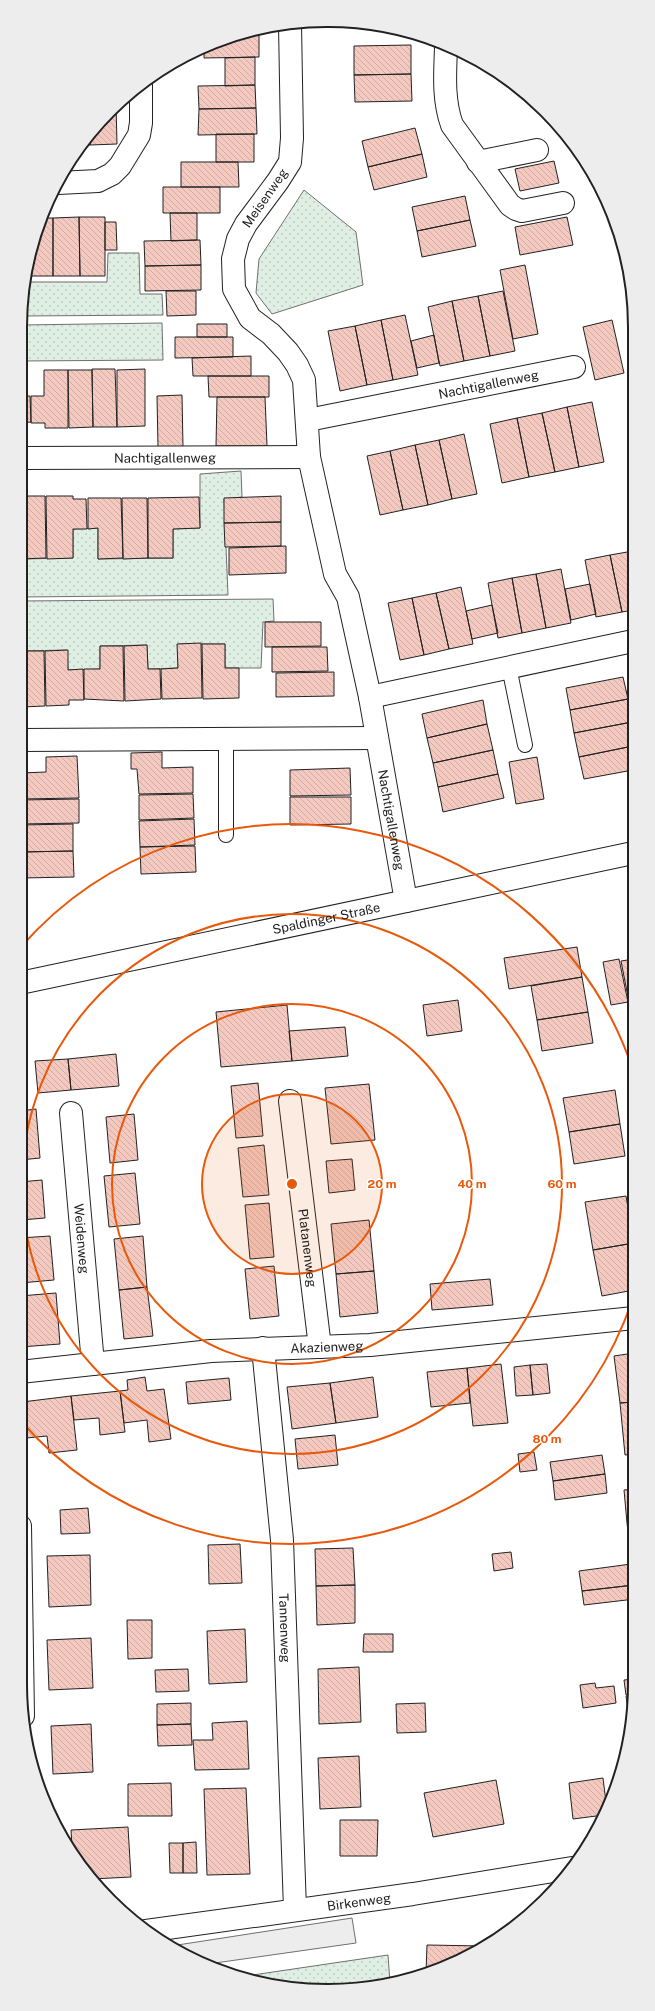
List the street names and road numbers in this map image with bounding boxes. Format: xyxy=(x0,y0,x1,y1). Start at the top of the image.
street label: Meisenweg xyxy=(239,166,291,230)
street label: Nachtigallenweg xyxy=(437,367,540,401)
street label: Nachtigallenweg xyxy=(114,450,216,465)
street label: Nachtigallenweg xyxy=(375,768,408,871)
street label: Spaldinger Straße xyxy=(271,899,382,937)
street label: Weidenweg xyxy=(71,1203,93,1274)
street label: Platanenweg xyxy=(296,1208,320,1288)
street label: Akazienweg xyxy=(290,1338,364,1356)
street label: Tannenweg xyxy=(276,1593,294,1663)
street label: Birkenweg xyxy=(326,1890,392,1913)

